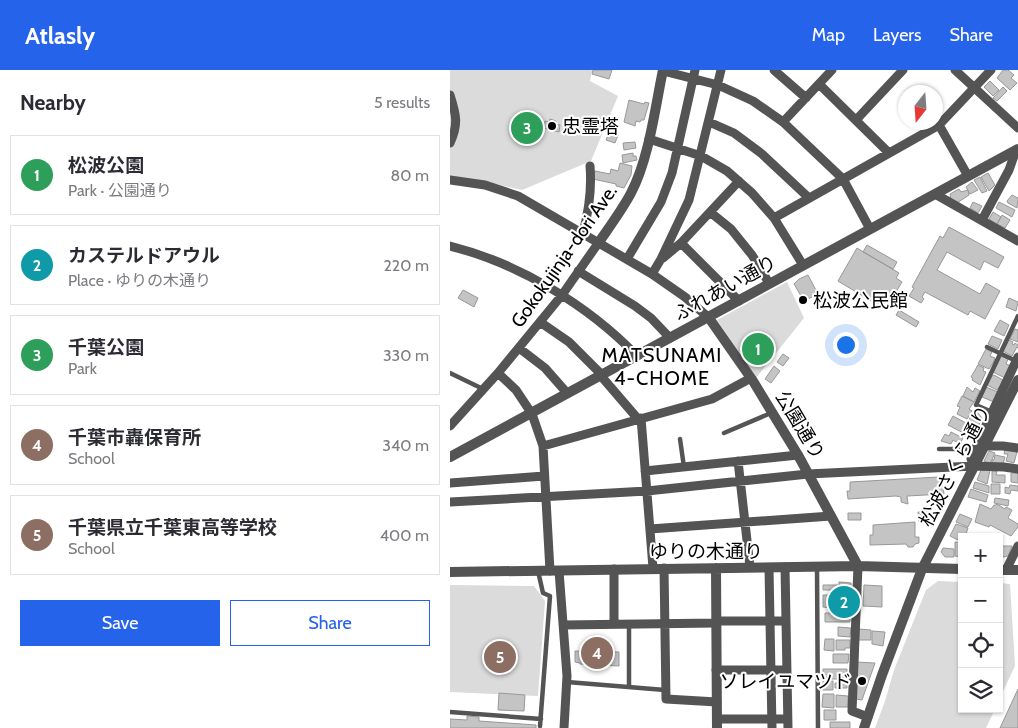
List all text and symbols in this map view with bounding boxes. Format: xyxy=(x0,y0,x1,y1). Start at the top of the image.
text: Atlasly xyxy=(25,21,95,50)
text: Map xyxy=(812,24,845,46)
text: Layers xyxy=(873,24,922,46)
text: Share xyxy=(950,24,993,46)
north arrow xyxy=(898,85,943,130)
text: Nearby xyxy=(20,90,86,115)
text: 5 results xyxy=(374,93,430,112)
pin: 3 xyxy=(511,109,543,147)
place label: 忠霊塔 xyxy=(562,115,619,138)
marker: 忠霊塔 xyxy=(546,120,558,132)
text: 松波公園 xyxy=(68,154,144,177)
text: 1 xyxy=(34,166,40,185)
text: 80 m xyxy=(391,166,429,185)
street label: Gokokujinja-dori Ave. xyxy=(506,180,622,332)
text: Park · 公園通り xyxy=(68,181,172,200)
text: カステルドアウル xyxy=(68,244,220,267)
street label: ふれあい通り xyxy=(670,250,780,326)
text: 2 xyxy=(33,256,41,275)
text: 220 m xyxy=(383,256,429,275)
text: Place · ゆりの木通り xyxy=(68,271,211,290)
place label: 松波公民館 xyxy=(813,289,908,312)
marker: 松波公民館 xyxy=(797,294,809,306)
pin: 1 xyxy=(742,330,774,368)
your location xyxy=(833,332,859,358)
text: 千葉公園 xyxy=(68,336,144,359)
district label: MATSUNAMI 4-CHOME xyxy=(602,343,722,390)
text: 3 xyxy=(33,346,41,365)
text: 330 m xyxy=(383,346,429,365)
text: Park xyxy=(68,359,97,378)
street label: 公園通り xyxy=(771,386,829,464)
street label: 松波さくら通り xyxy=(915,402,995,530)
text: 千葉市轟保育所 xyxy=(68,426,201,449)
text: 4 xyxy=(32,436,42,455)
text: 340 m xyxy=(382,436,429,455)
text: School xyxy=(68,449,115,468)
text: 千葉県立千葉東高等学校 xyxy=(68,516,277,539)
text: 5 xyxy=(33,526,41,545)
text: 400 m xyxy=(380,526,429,545)
map controls xyxy=(958,533,1003,713)
button: + xyxy=(958,533,1003,578)
text: School xyxy=(68,539,115,558)
street label: ゆりの木通り xyxy=(649,540,763,563)
button: − xyxy=(958,578,1003,623)
pin: 2 xyxy=(828,583,860,621)
button: Save xyxy=(20,600,220,646)
button: Share xyxy=(230,600,430,646)
button: locate xyxy=(958,623,1003,668)
pin: 4 xyxy=(581,634,613,672)
pin: 5 xyxy=(484,638,516,676)
button: layers xyxy=(958,668,1003,713)
place label: ソレイユマツド xyxy=(719,670,852,693)
marker: ソレイユマツド xyxy=(856,675,868,687)

